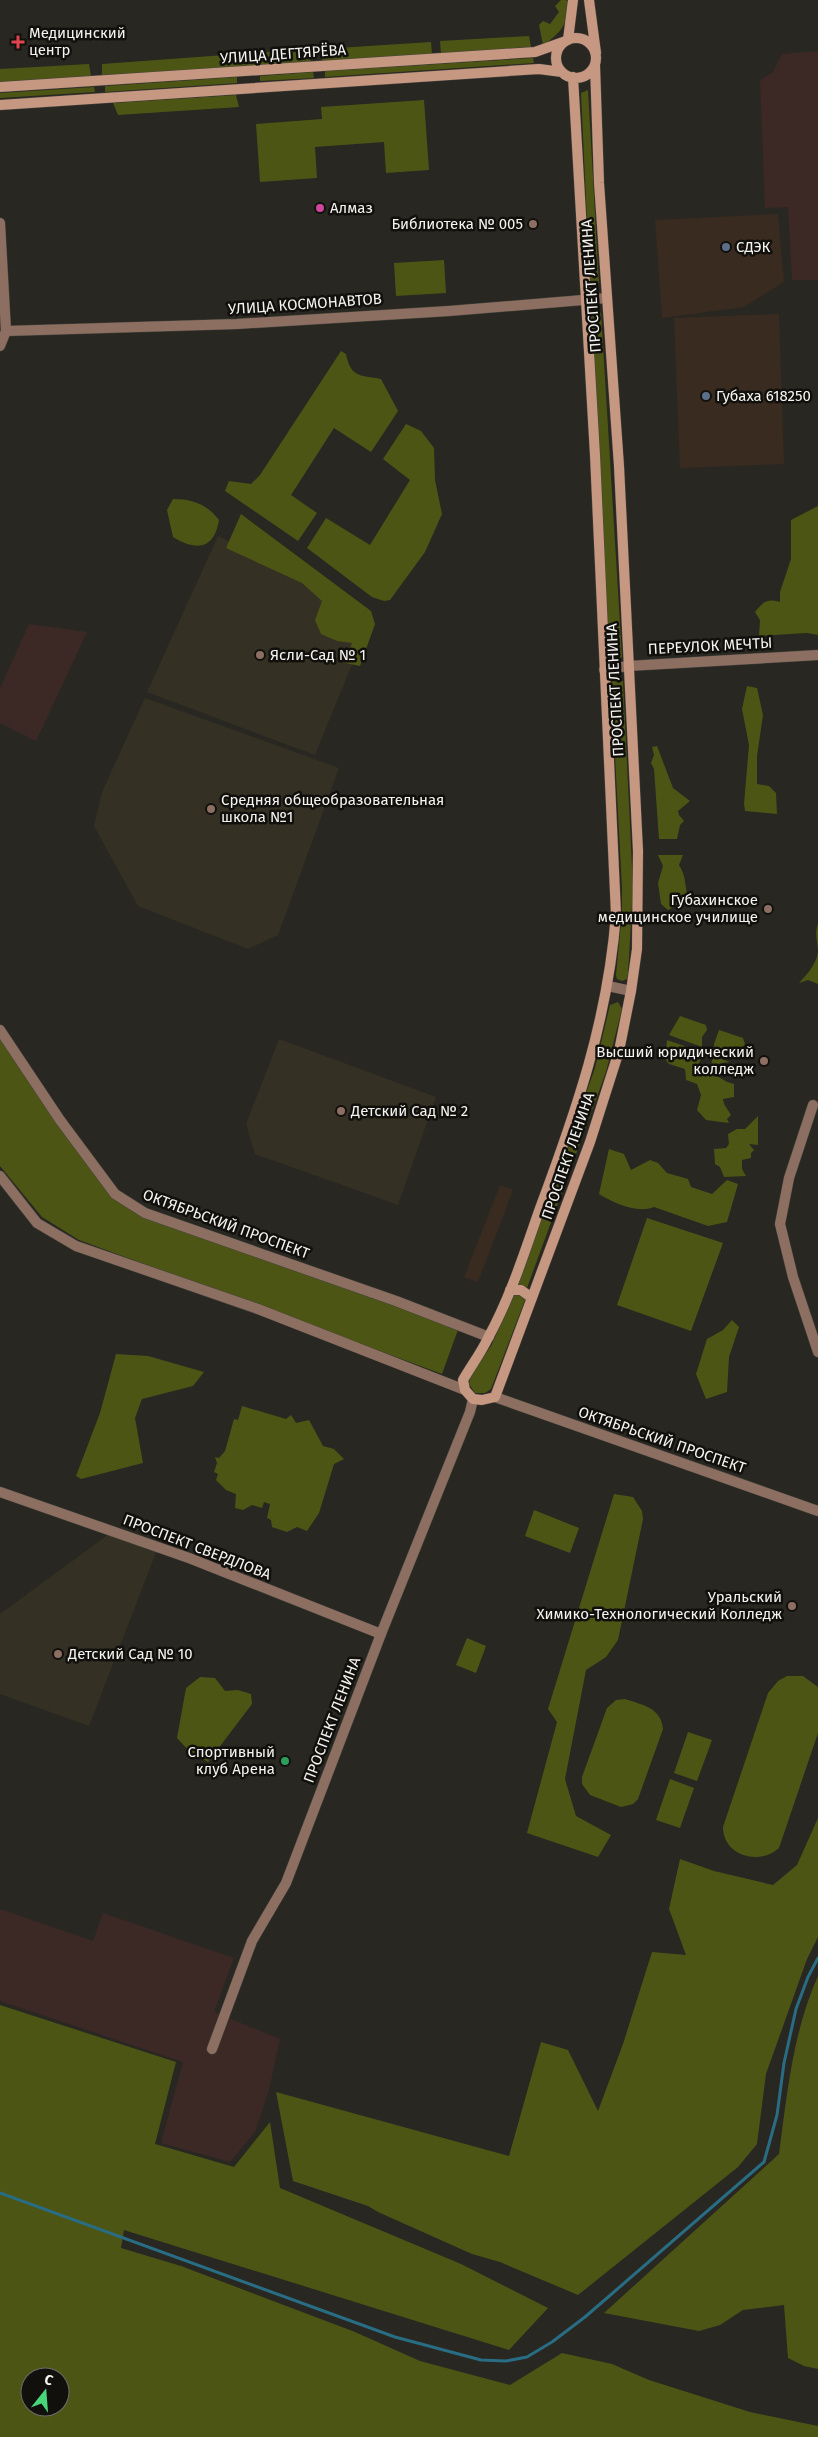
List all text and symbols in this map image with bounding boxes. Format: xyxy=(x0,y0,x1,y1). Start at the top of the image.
place label: Медицинский центр xyxy=(29,24,126,59)
marker: Медицинский центр xyxy=(11,35,25,49)
street label: УЛИЦА ДЕГТЯРЁВА xyxy=(219,41,347,67)
place label: Алмаз xyxy=(330,199,373,217)
marker: Алмаз xyxy=(314,202,326,214)
place label: Библиотека № 005 xyxy=(391,215,523,233)
marker: Библиотека № 005 xyxy=(527,218,539,230)
street label: ПРОСПЕКТ ЛЕНИНА xyxy=(577,218,605,353)
place label: СДЭК xyxy=(736,238,771,256)
marker: СДЭК xyxy=(720,241,732,253)
street label: УЛИЦА КОСМОНАВТОВ xyxy=(228,290,382,318)
place label: Губаха 618250 xyxy=(716,387,811,405)
marker: Губаха 618250 xyxy=(700,390,712,402)
street label: ПРОСПЕКТ ЛЕНИНА xyxy=(602,622,627,757)
street label: ПЕРЕУЛОК МЕЧТЫ xyxy=(647,634,773,658)
place label: Ясли-Сад № 1 xyxy=(270,646,366,664)
marker: Ясли-Сад № 1 xyxy=(254,649,266,661)
place label: Средняя общеобразовательная школа №1 xyxy=(221,791,444,826)
marker: Средняя общеобразовательная школа №1 xyxy=(205,803,217,815)
place label: Губахинское медицинское училище xyxy=(598,891,758,926)
marker: Губахинское медицинское училище xyxy=(762,903,774,915)
place label: Высший юридический колледж xyxy=(596,1043,754,1078)
marker: Высший юридический колледж xyxy=(758,1055,770,1067)
street label: ПРОСПЕКТ ЛЕНИНА xyxy=(538,1090,598,1222)
place label: Детский Сад № 2 xyxy=(350,1102,468,1120)
marker: Детский Сад № 2 xyxy=(335,1105,347,1117)
street label: ОКТЯБРЬСКИЙ ПРОСПЕКТ xyxy=(140,1185,312,1263)
street label: ОКТЯБРЬСКИЙ ПРОСПЕКТ xyxy=(576,1403,748,1477)
street label: ПРОСПЕКТ СВЕРДЛОВА xyxy=(121,1510,274,1584)
place label: Уральский Химико-Технологический Колледж xyxy=(536,1588,782,1623)
marker: Уральский Химико-Технологический Колледж xyxy=(786,1600,798,1612)
place label: Детский Сад № 10 xyxy=(67,1645,193,1663)
marker: Детский Сад № 10 xyxy=(52,1648,64,1660)
street label: ПРОСПЕКТ ЛЕНИНА xyxy=(300,1654,364,1786)
place label: Спортивный клуб Арена xyxy=(188,1743,275,1778)
marker: Спортивный клуб Арена xyxy=(279,1755,291,1767)
north arrow xyxy=(20,2367,70,2417)
text: С xyxy=(42,2371,55,2389)

